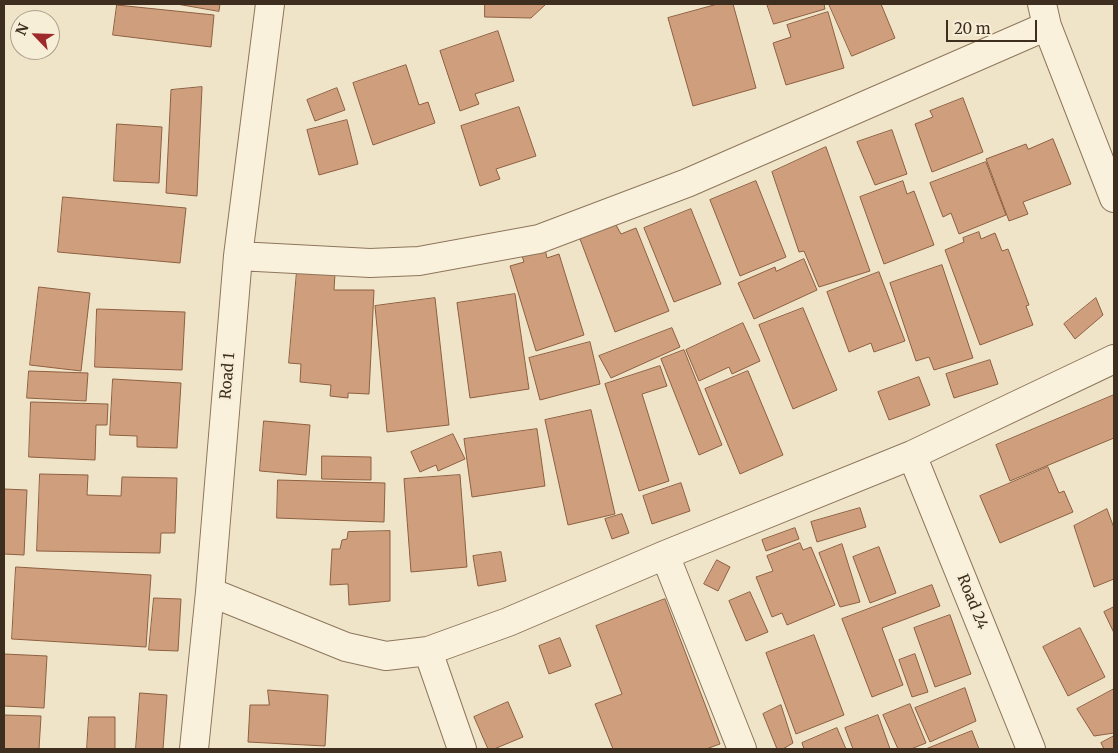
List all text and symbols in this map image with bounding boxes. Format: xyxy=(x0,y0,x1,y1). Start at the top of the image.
north arrow xyxy=(10,10,60,60)
scale bar xyxy=(948,10,1039,42)
text: 20 m xyxy=(954,19,991,38)
text: N xyxy=(12,21,33,38)
street label: Road 1 xyxy=(217,352,239,400)
street label: Road 24 xyxy=(953,572,991,632)

